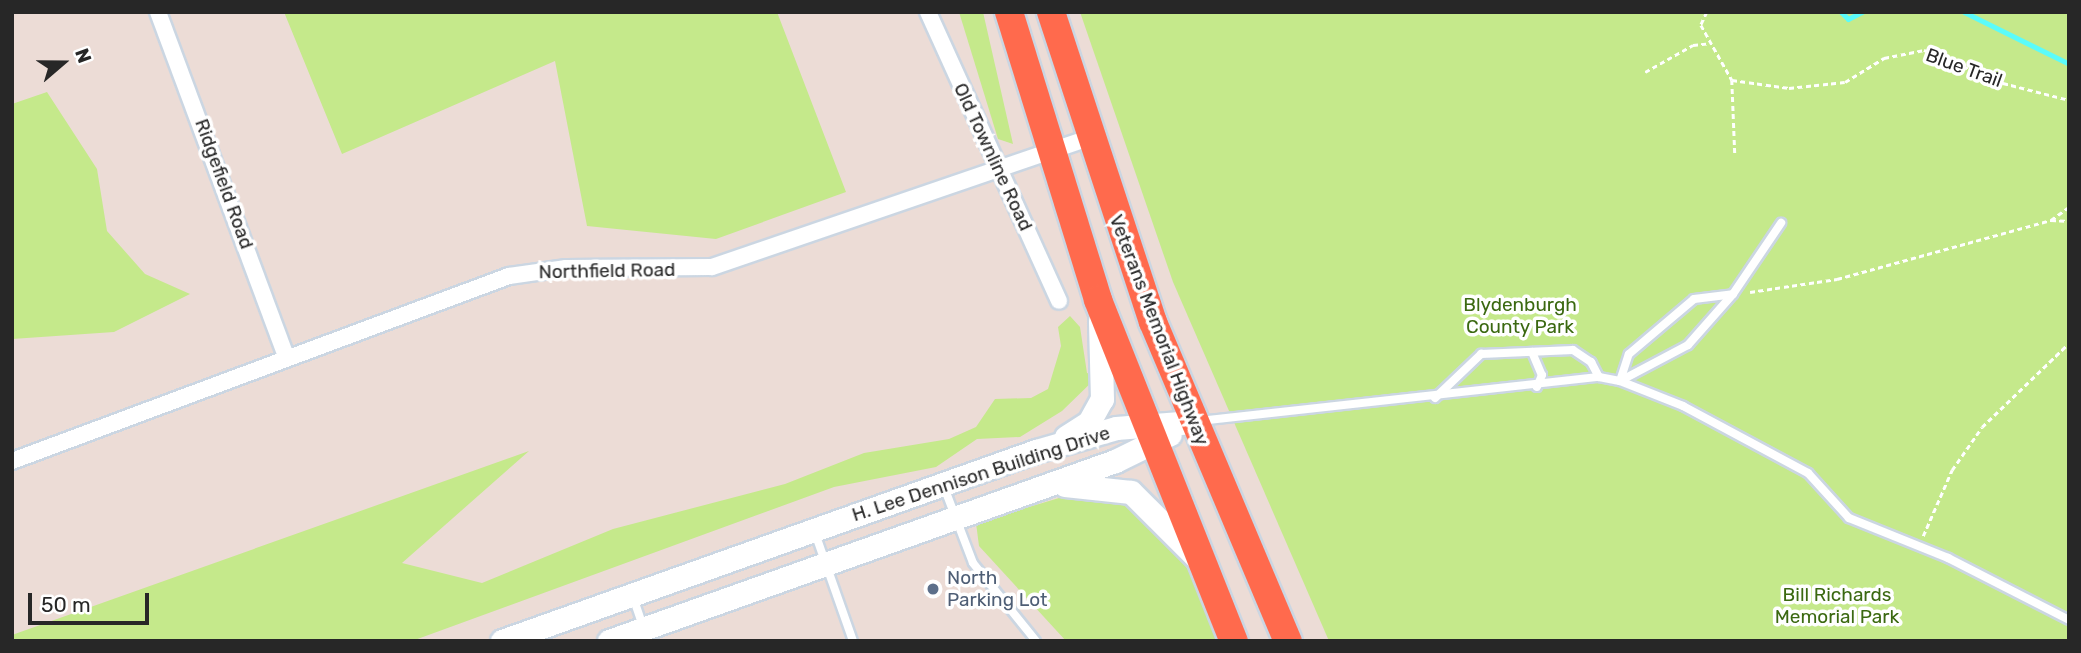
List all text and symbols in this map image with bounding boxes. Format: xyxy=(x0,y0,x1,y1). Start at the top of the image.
north arrow xyxy=(28,28,98,98)
street label: Blue Trail xyxy=(1922,44,2006,92)
text: N xyxy=(70,45,96,66)
street label: Old Townline Road xyxy=(949,79,1037,235)
street label: Ridgefield Road xyxy=(190,116,258,252)
street label: Veterans Memorial Highway xyxy=(1104,211,1214,449)
street label: Northfield Road xyxy=(538,258,676,284)
park label: Blydenburgh County Park xyxy=(1463,294,1577,338)
street label: H. Lee Dennison Building Drive xyxy=(849,421,1113,527)
place label: North Parking Lot xyxy=(947,567,1047,611)
scale bar xyxy=(32,580,152,624)
marker: North Parking Lot xyxy=(925,581,941,597)
park label: Bill Richards Memorial Park xyxy=(1775,584,1899,628)
text: 50 m xyxy=(41,592,91,617)

